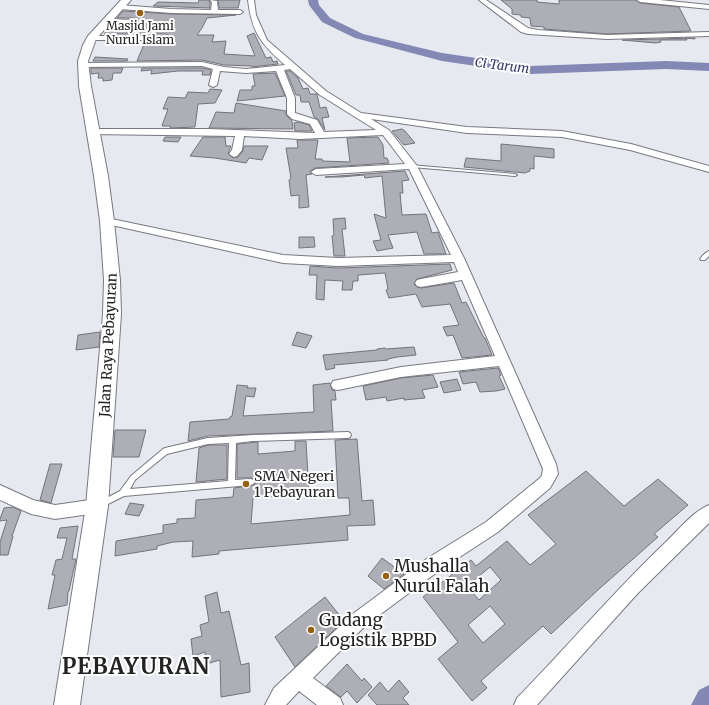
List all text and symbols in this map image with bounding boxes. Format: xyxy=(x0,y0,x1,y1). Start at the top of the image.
marker: Masjid Jami Nurul Islam xyxy=(135,8,145,18)
place label: Masjid Jami Nurul Islam xyxy=(106,18,174,47)
water label: Ci Tarum xyxy=(474,54,530,77)
street label: Jalan Raya Pebayuran xyxy=(95,272,121,419)
place label: SMA Negeri 1 Pebayuran xyxy=(254,467,335,501)
marker: SMA Negeri 1 Pebayuran xyxy=(241,479,251,489)
place label: Mushalla Nurul Falah xyxy=(394,555,489,597)
marker: Mushalla Nurul Falah xyxy=(381,571,391,581)
place label: Gudang Logistik BPBD xyxy=(319,609,437,651)
marker: Gudang Logistik BPBD xyxy=(306,625,316,635)
district label: PEBAYURAN xyxy=(62,652,210,680)

